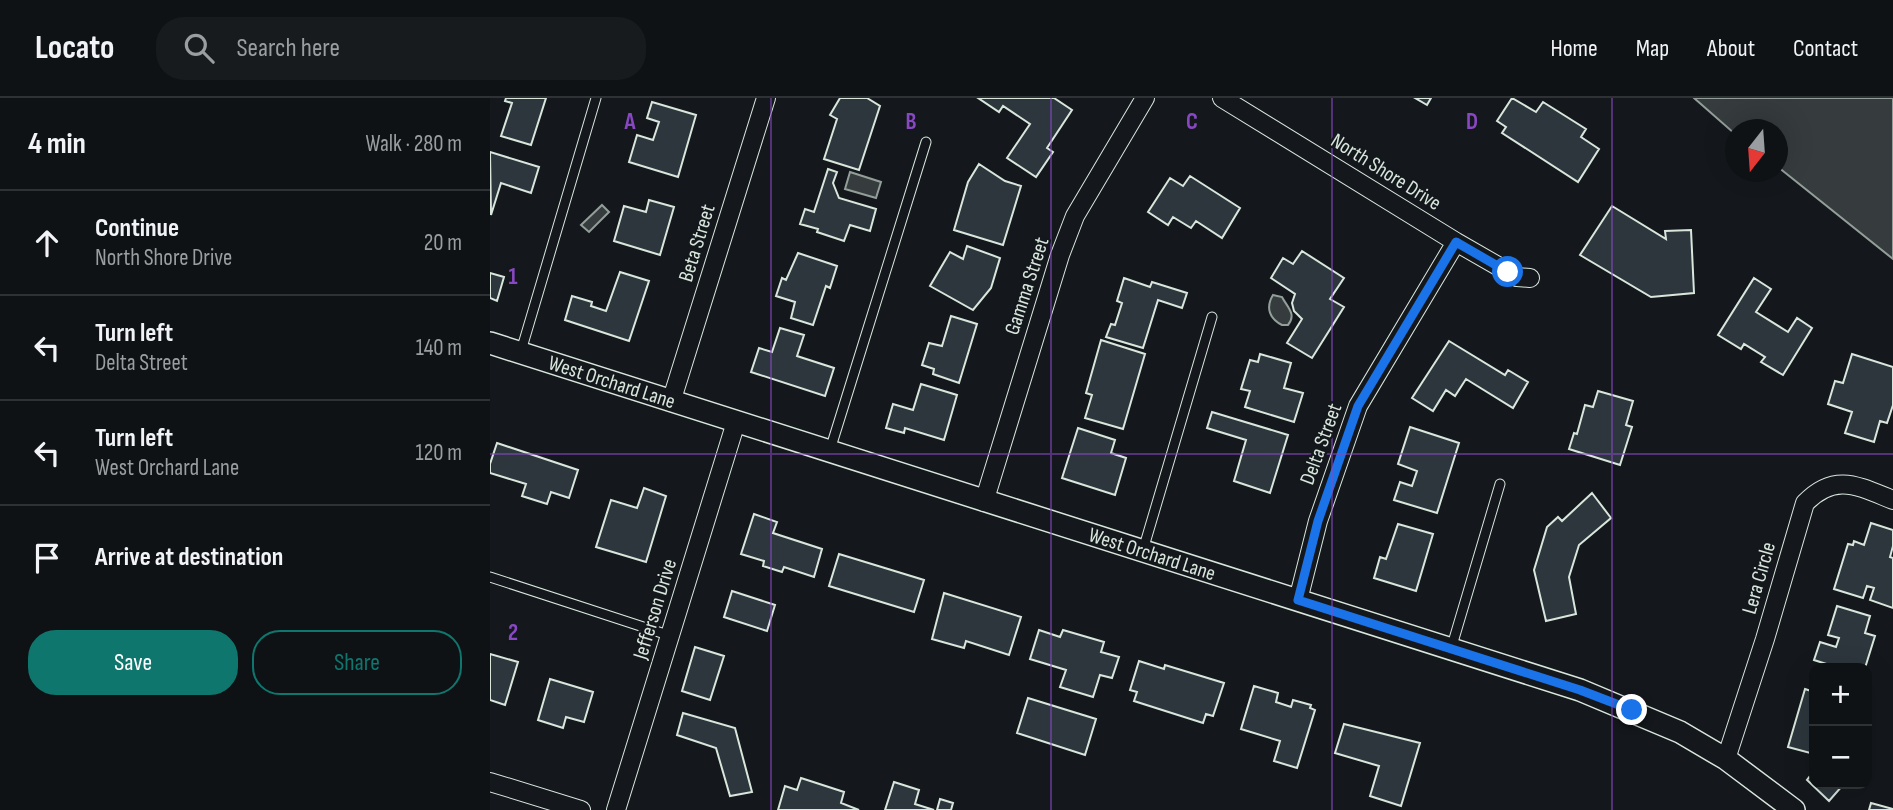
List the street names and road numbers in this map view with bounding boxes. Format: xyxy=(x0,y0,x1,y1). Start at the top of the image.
street label: North Shore Drive xyxy=(1326,128,1446,216)
street label: Beta Street xyxy=(673,201,721,285)
street label: Gamma Street xyxy=(999,234,1055,338)
street label: West Orchard Lane xyxy=(545,350,679,414)
street label: Delta Street xyxy=(1295,400,1347,488)
street label: West Orchard Lane xyxy=(1086,522,1219,586)
street label: Lera Circle xyxy=(1737,539,1781,617)
street label: Jefferson Drive xyxy=(628,556,682,663)

